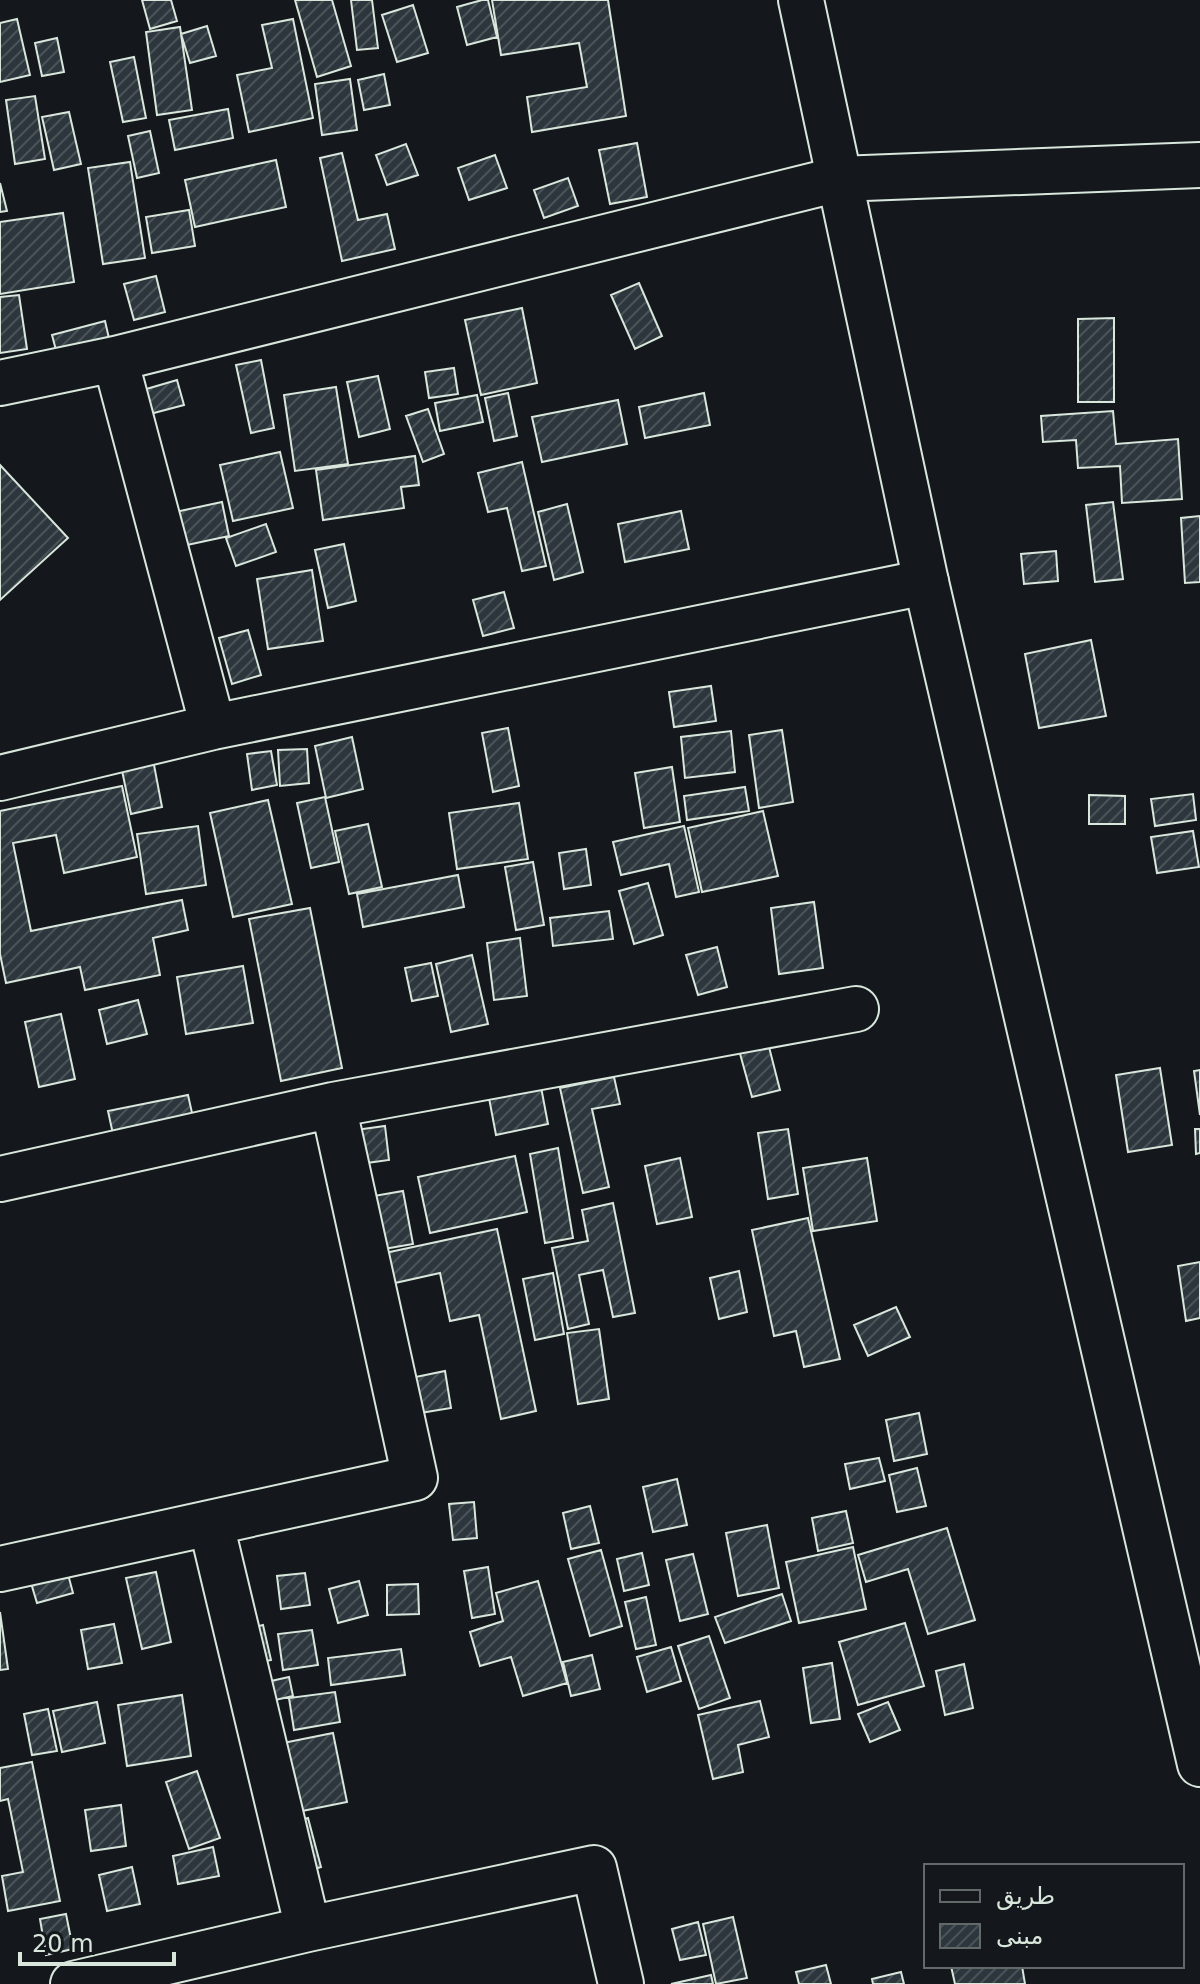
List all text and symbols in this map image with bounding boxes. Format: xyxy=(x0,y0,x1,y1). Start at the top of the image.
legend xyxy=(924,1864,1184,1968)
text: طريق xyxy=(996,1882,1055,1910)
scale bar xyxy=(20,1916,174,1966)
text: مبنى xyxy=(996,1922,1043,1950)
text: 20 m xyxy=(32,1930,94,1958)

